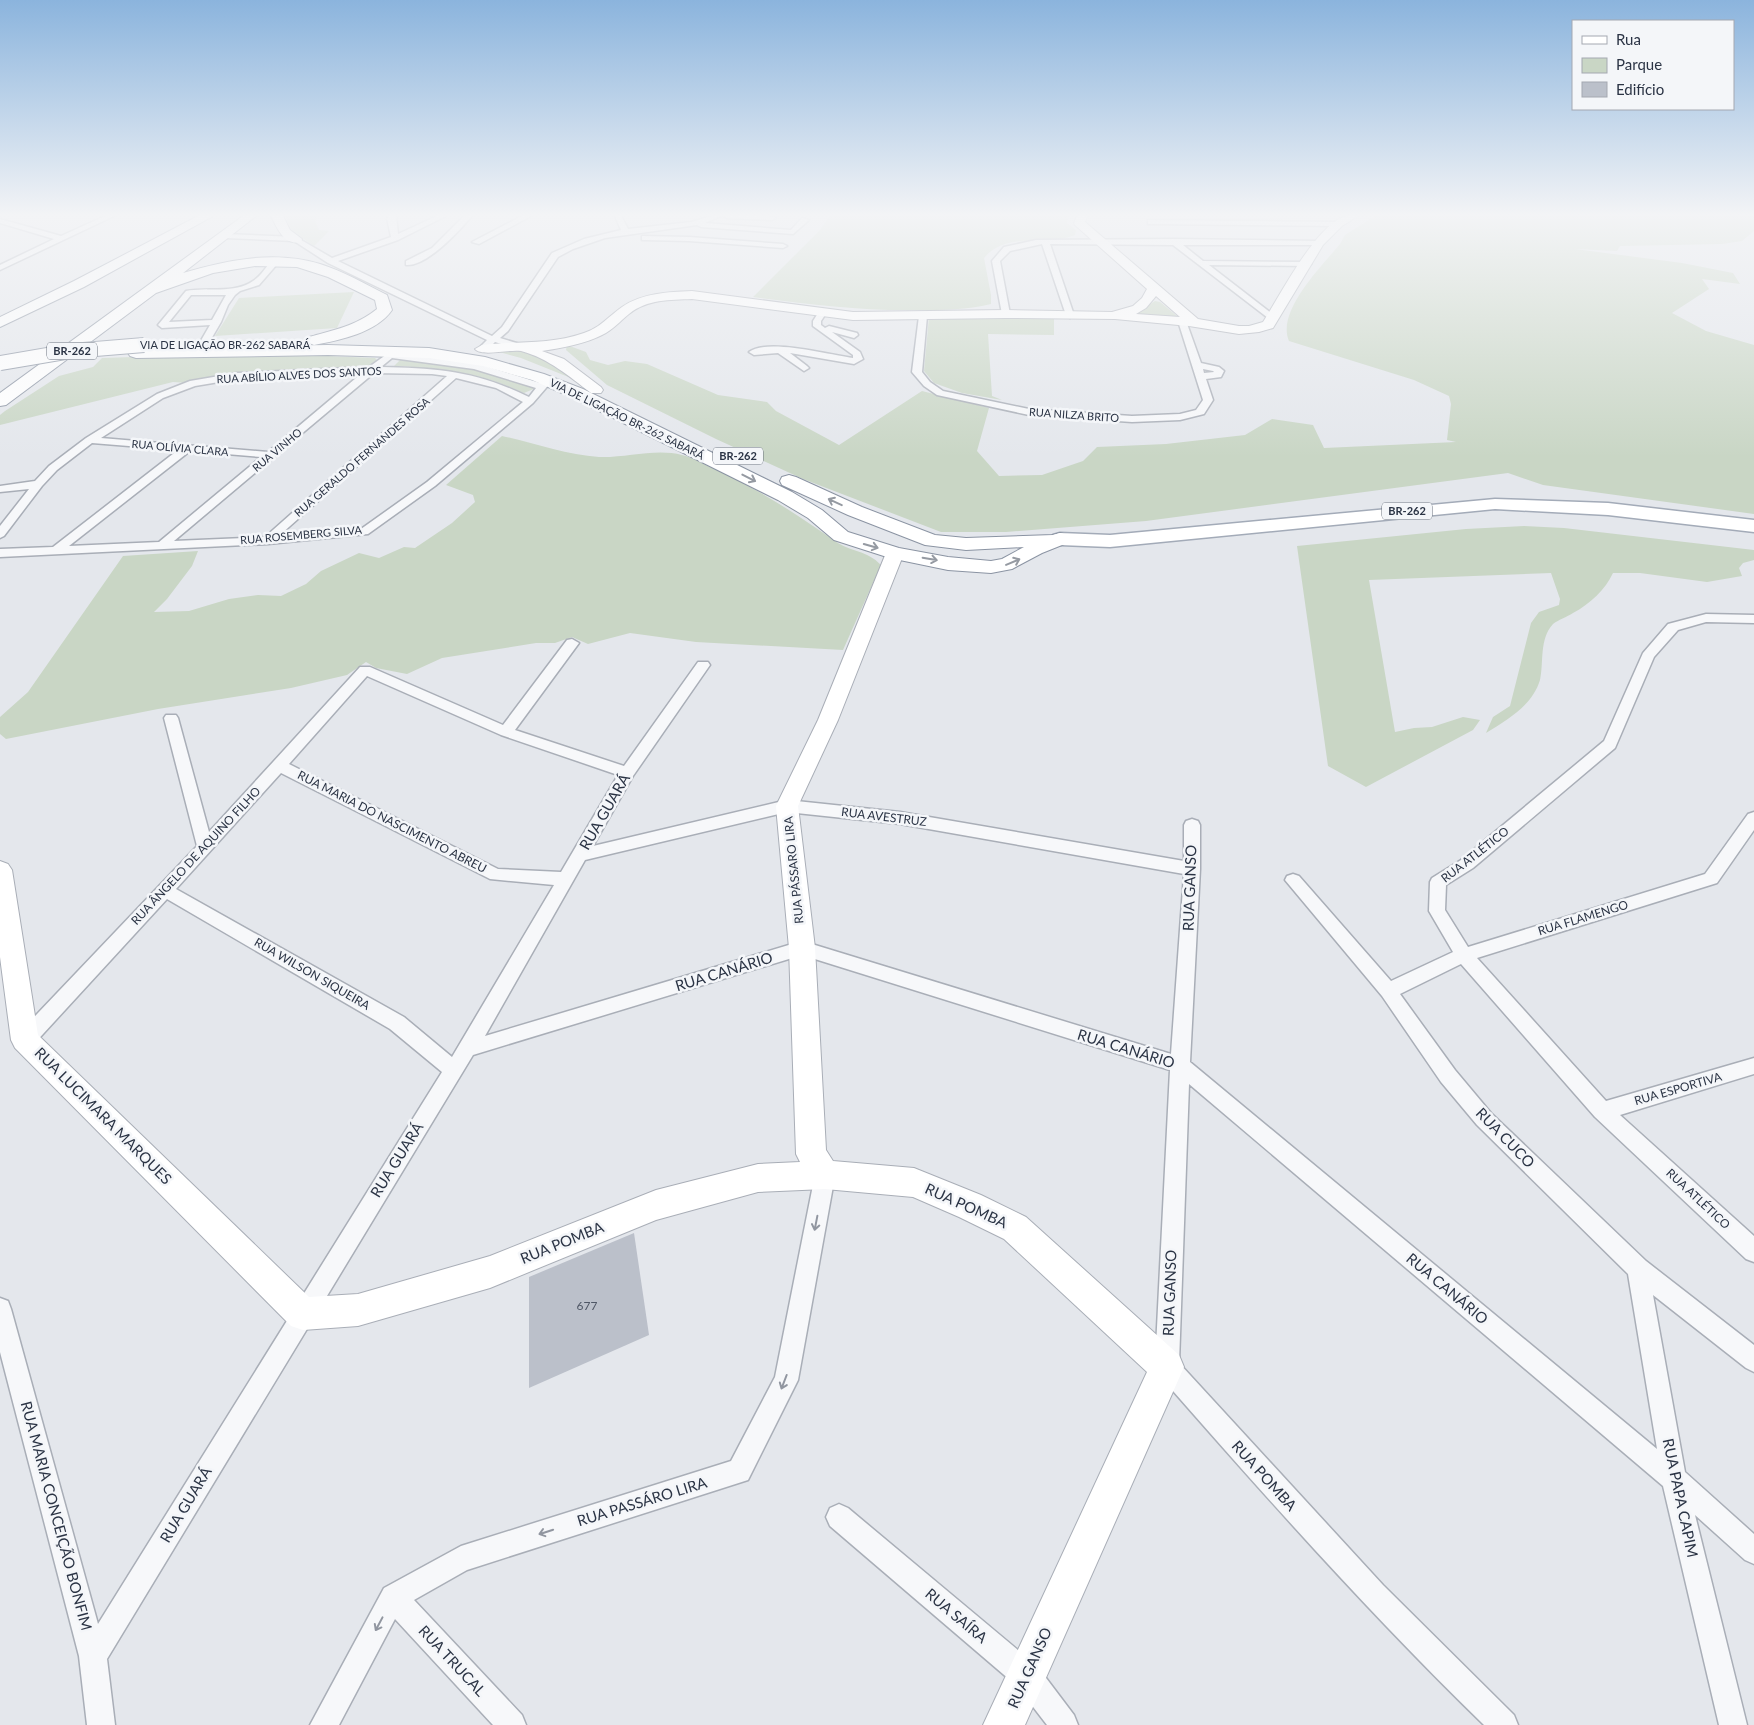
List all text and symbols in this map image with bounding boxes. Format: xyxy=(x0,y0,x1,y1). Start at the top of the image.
legend xyxy=(1572,20,1734,110)
text: Rua xyxy=(1616,30,1641,48)
text: Parque xyxy=(1616,55,1662,73)
text: Edifício xyxy=(1616,80,1664,98)
street label: VIA DE LIGAÇÃO BR-262 SABARÁ xyxy=(140,338,311,351)
road number: BR-262 xyxy=(47,342,97,360)
street label: RUA ABÍLIO ALVES DOS SANTOS xyxy=(216,364,382,385)
street label: VIA DE LIGAÇÃO BR-262 SABARÁ xyxy=(548,375,707,462)
street label: RUA GERALDO FERNANDES ROSA xyxy=(291,394,432,519)
street label: RUA NILZA BRITO xyxy=(1029,405,1120,424)
street label: RUA VINHO xyxy=(249,425,304,474)
street label: RUA OLÍVIA CLARA xyxy=(131,437,230,458)
road number: BR-262 xyxy=(713,448,763,464)
one-way arrow xyxy=(741,474,756,483)
one-way arrow xyxy=(828,497,843,506)
road number: BR-262 xyxy=(1382,502,1432,520)
street label: RUA ROSEMBERG SILVA xyxy=(240,523,363,546)
one-way arrow xyxy=(863,542,879,551)
one-way arrow xyxy=(921,555,937,565)
one-way arrow xyxy=(1005,557,1020,567)
street label: RUA MARIA DO NASCIMENTO ABREU xyxy=(295,767,489,876)
street label: RUA GUARÁ xyxy=(575,769,634,853)
street label: RUA ÂNGELO DE AQUINO FILHO xyxy=(128,783,264,928)
street label: RUA AVESTRUZ xyxy=(840,804,928,829)
street label: RUA PÁSSARO LIRA xyxy=(780,815,807,924)
street label: RUA ATLÉTICO xyxy=(1438,823,1512,886)
street label: RUA GANSO xyxy=(1179,845,1199,931)
street label: RUA FLAMENGO xyxy=(1536,897,1630,938)
street label: RUA WILSON SIQUEIRA xyxy=(252,934,374,1013)
street label: RUA CANÁRIO xyxy=(673,948,775,994)
street label: RUA CANÁRIO xyxy=(1075,1025,1177,1071)
street label: RUA LUCIMARA MARQUES xyxy=(31,1043,176,1188)
street label: RUA ESPORTIVA xyxy=(1632,1069,1724,1108)
street label: RUA CUCO xyxy=(1473,1104,1539,1171)
street label: RUA GUARÁ xyxy=(366,1118,427,1200)
street label: RUA ATLÉTICO xyxy=(1663,1165,1734,1232)
street label: RUA POMBA xyxy=(922,1179,1011,1232)
one-way arrow xyxy=(811,1214,820,1230)
street label: RUA POMBA xyxy=(517,1217,607,1267)
street label: RUA CANÁRIO xyxy=(1403,1249,1492,1328)
street label: RUA GANSO xyxy=(1159,1250,1179,1336)
house number: 677 xyxy=(577,1298,597,1313)
one-way arrow xyxy=(779,1374,788,1389)
street label: RUA MARIA CONCEIÇÃO BONFIM xyxy=(18,1399,96,1632)
street label: RUA POMBA xyxy=(1229,1437,1302,1515)
street label: RUA PAPA CAPIM xyxy=(1660,1437,1702,1559)
street label: RUA GUARÁ xyxy=(156,1463,215,1546)
street label: RUA PASSÁRO LIRA xyxy=(575,1472,710,1529)
one-way arrow xyxy=(539,1528,555,1537)
street label: RUA SAÍRA xyxy=(922,1584,992,1647)
one-way arrow xyxy=(374,1616,384,1631)
street label: RUA TRUCAL xyxy=(415,1621,490,1700)
street label: RUA GANSO xyxy=(1003,1625,1055,1711)

